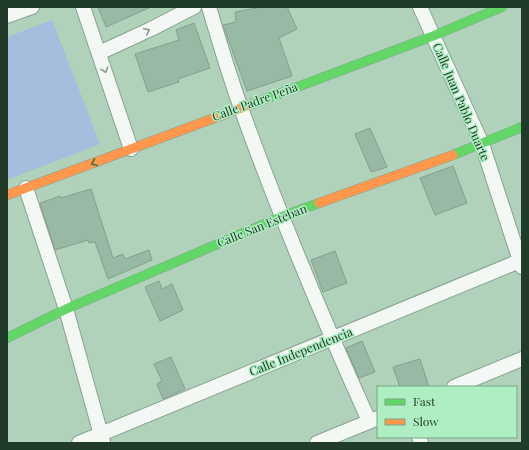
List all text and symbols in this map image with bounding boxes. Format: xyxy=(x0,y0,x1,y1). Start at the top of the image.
one-way arrow xyxy=(143,28,150,36)
street label: Calle Juan Pablo Duarte xyxy=(430,40,494,163)
one-way arrow xyxy=(100,67,108,74)
street label: Calle Padre Peña xyxy=(210,78,300,124)
one-way arrow xyxy=(91,158,98,166)
street label: Calle San Esteban xyxy=(214,200,309,250)
street label: Calle Independencia xyxy=(247,323,355,379)
legend xyxy=(377,386,517,438)
text: Fast xyxy=(413,393,436,409)
text: Slow xyxy=(413,413,439,429)

